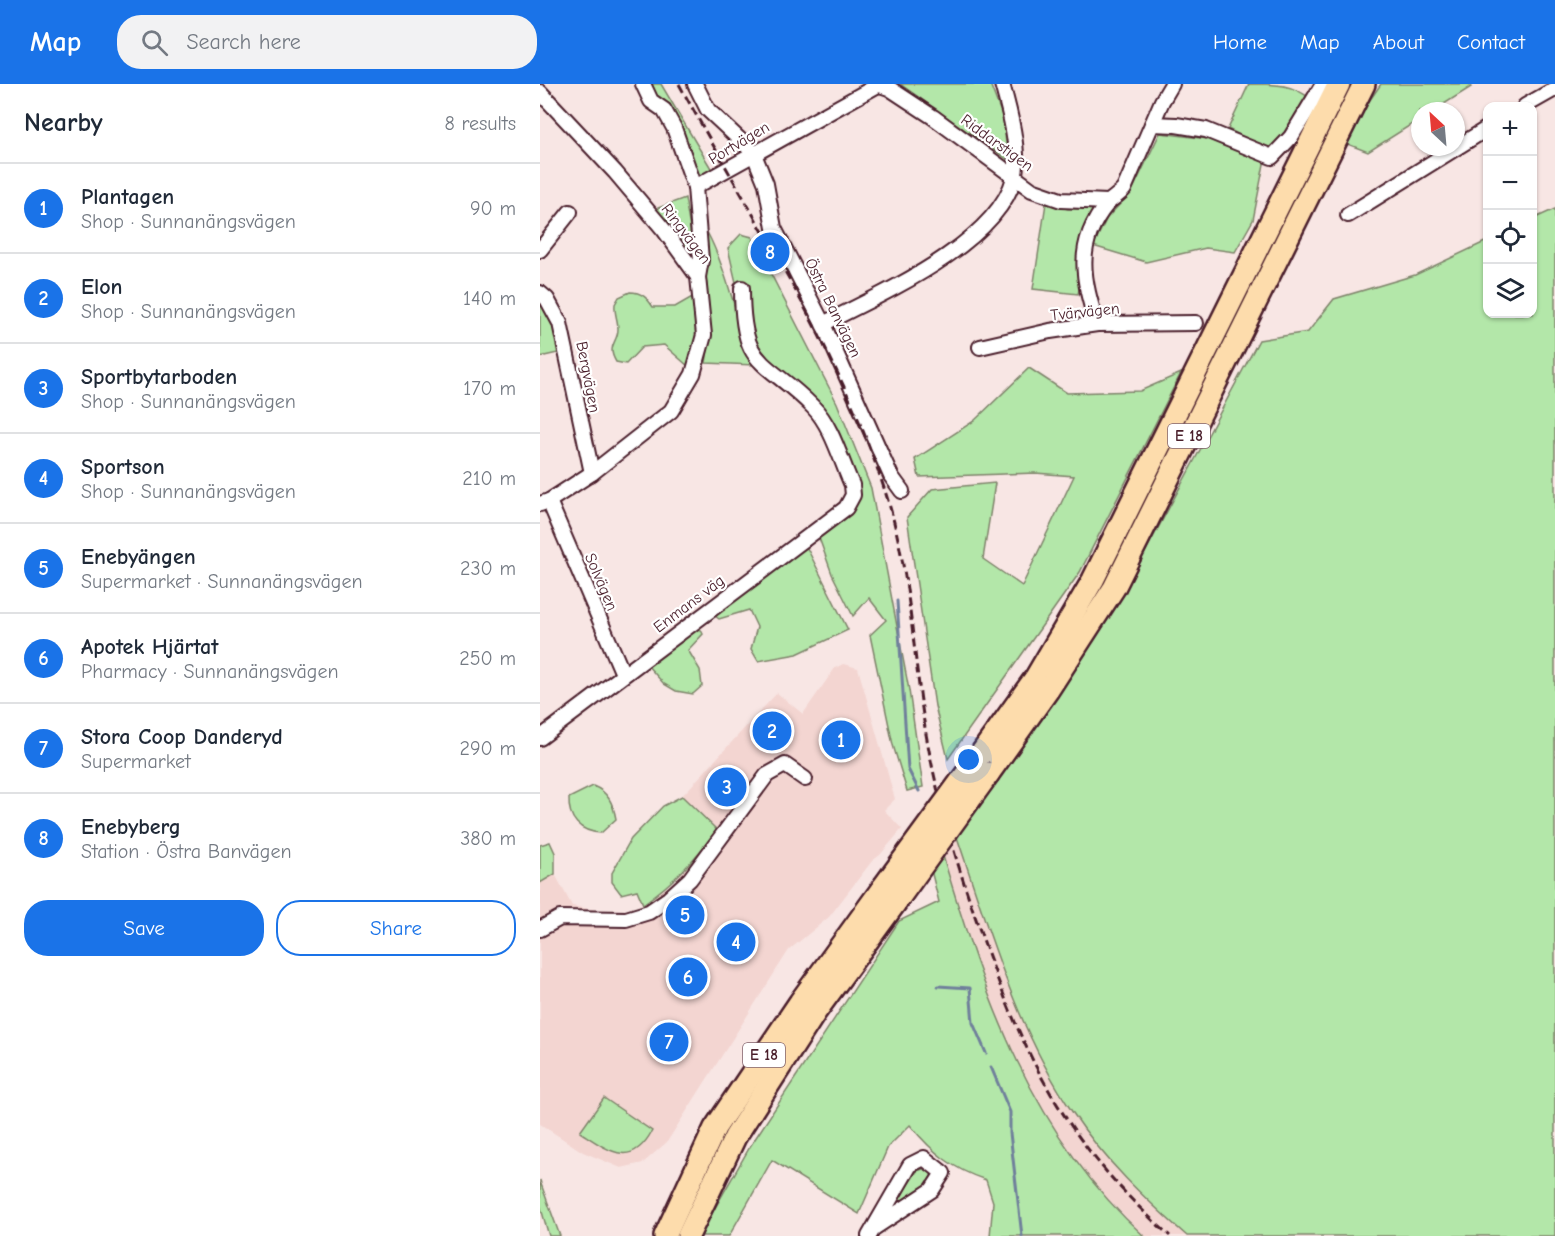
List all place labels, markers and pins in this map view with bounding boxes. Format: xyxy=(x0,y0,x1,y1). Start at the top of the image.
pin: 8 xyxy=(750,230,790,274)
pin: 2 xyxy=(752,708,792,754)
pin: 1 xyxy=(822,718,860,762)
pin: 3 xyxy=(708,764,747,810)
pin: 5 xyxy=(666,892,704,938)
pin: 4 xyxy=(716,920,756,964)
pin: 6 xyxy=(668,954,708,1000)
pin: 7 xyxy=(650,1020,688,1064)

